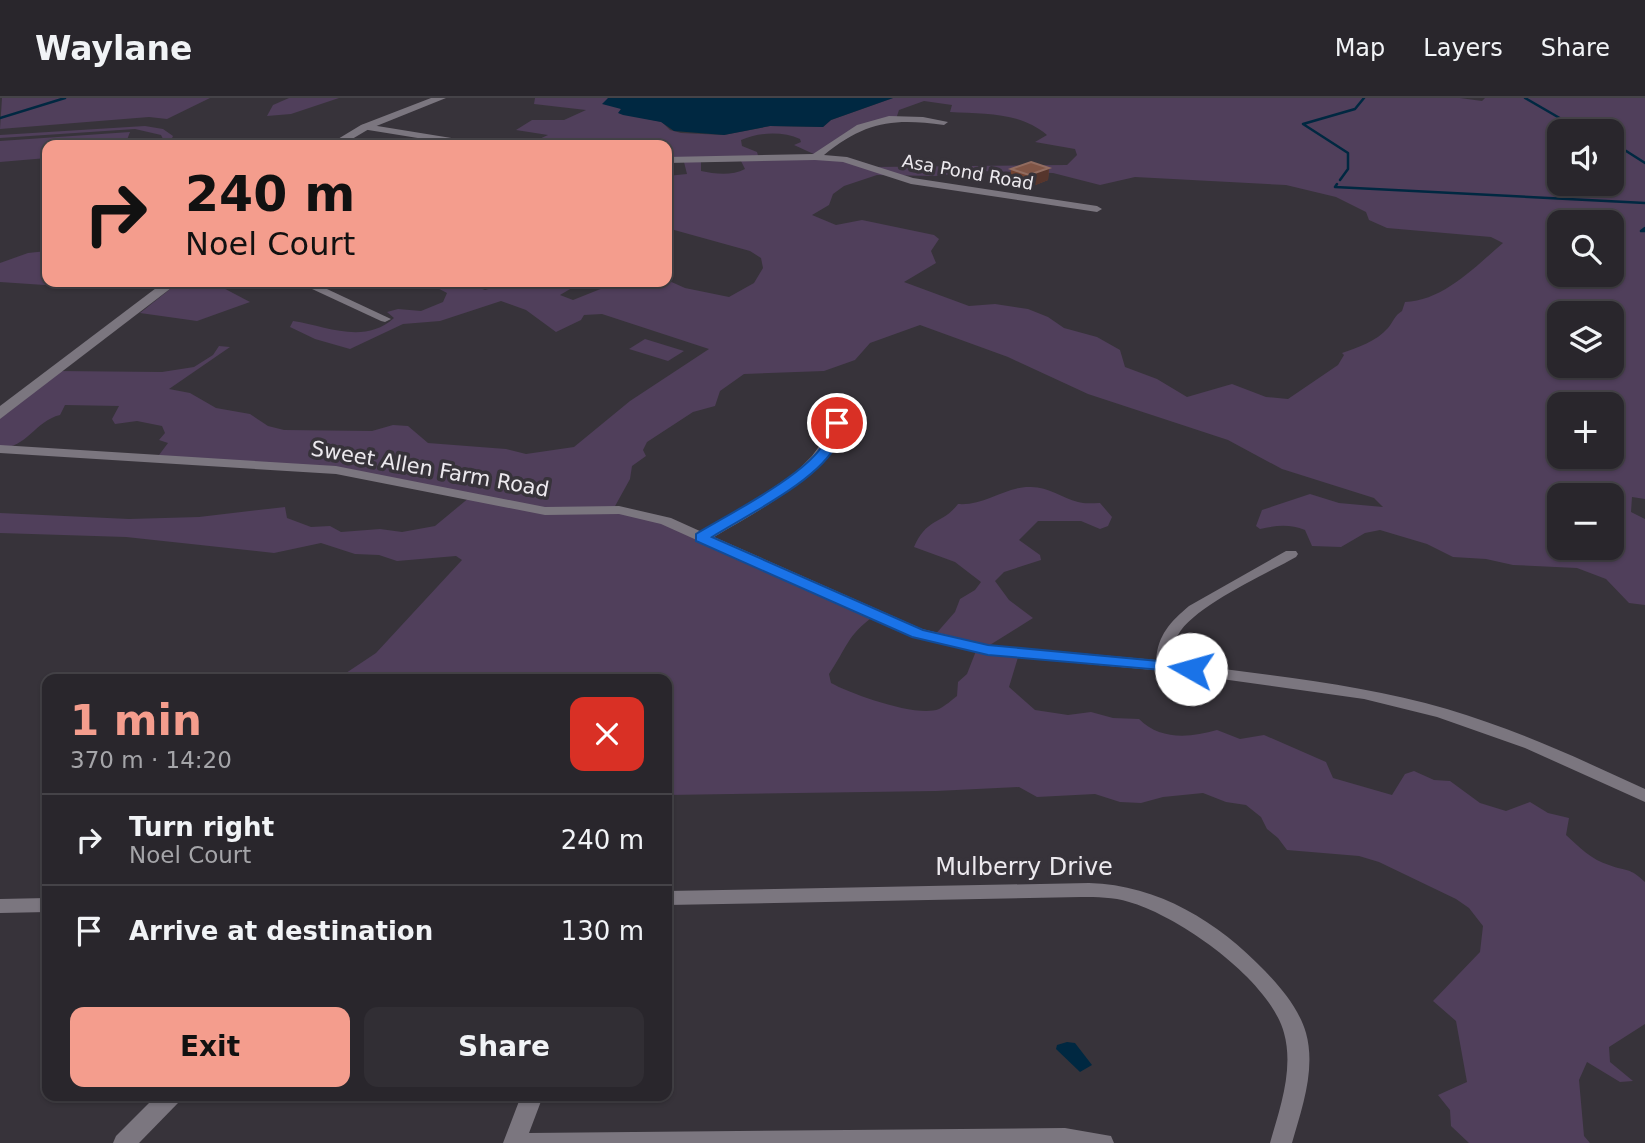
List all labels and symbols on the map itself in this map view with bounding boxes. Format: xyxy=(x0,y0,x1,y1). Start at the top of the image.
street label: Asa Pond Road xyxy=(900,150,1036,194)
pin xyxy=(807,393,867,453)
street label: Sweet Allen Farm Road xyxy=(309,436,551,502)
position arrow xyxy=(1154,632,1228,706)
street label: Mulberry Drive xyxy=(935,853,1113,881)

